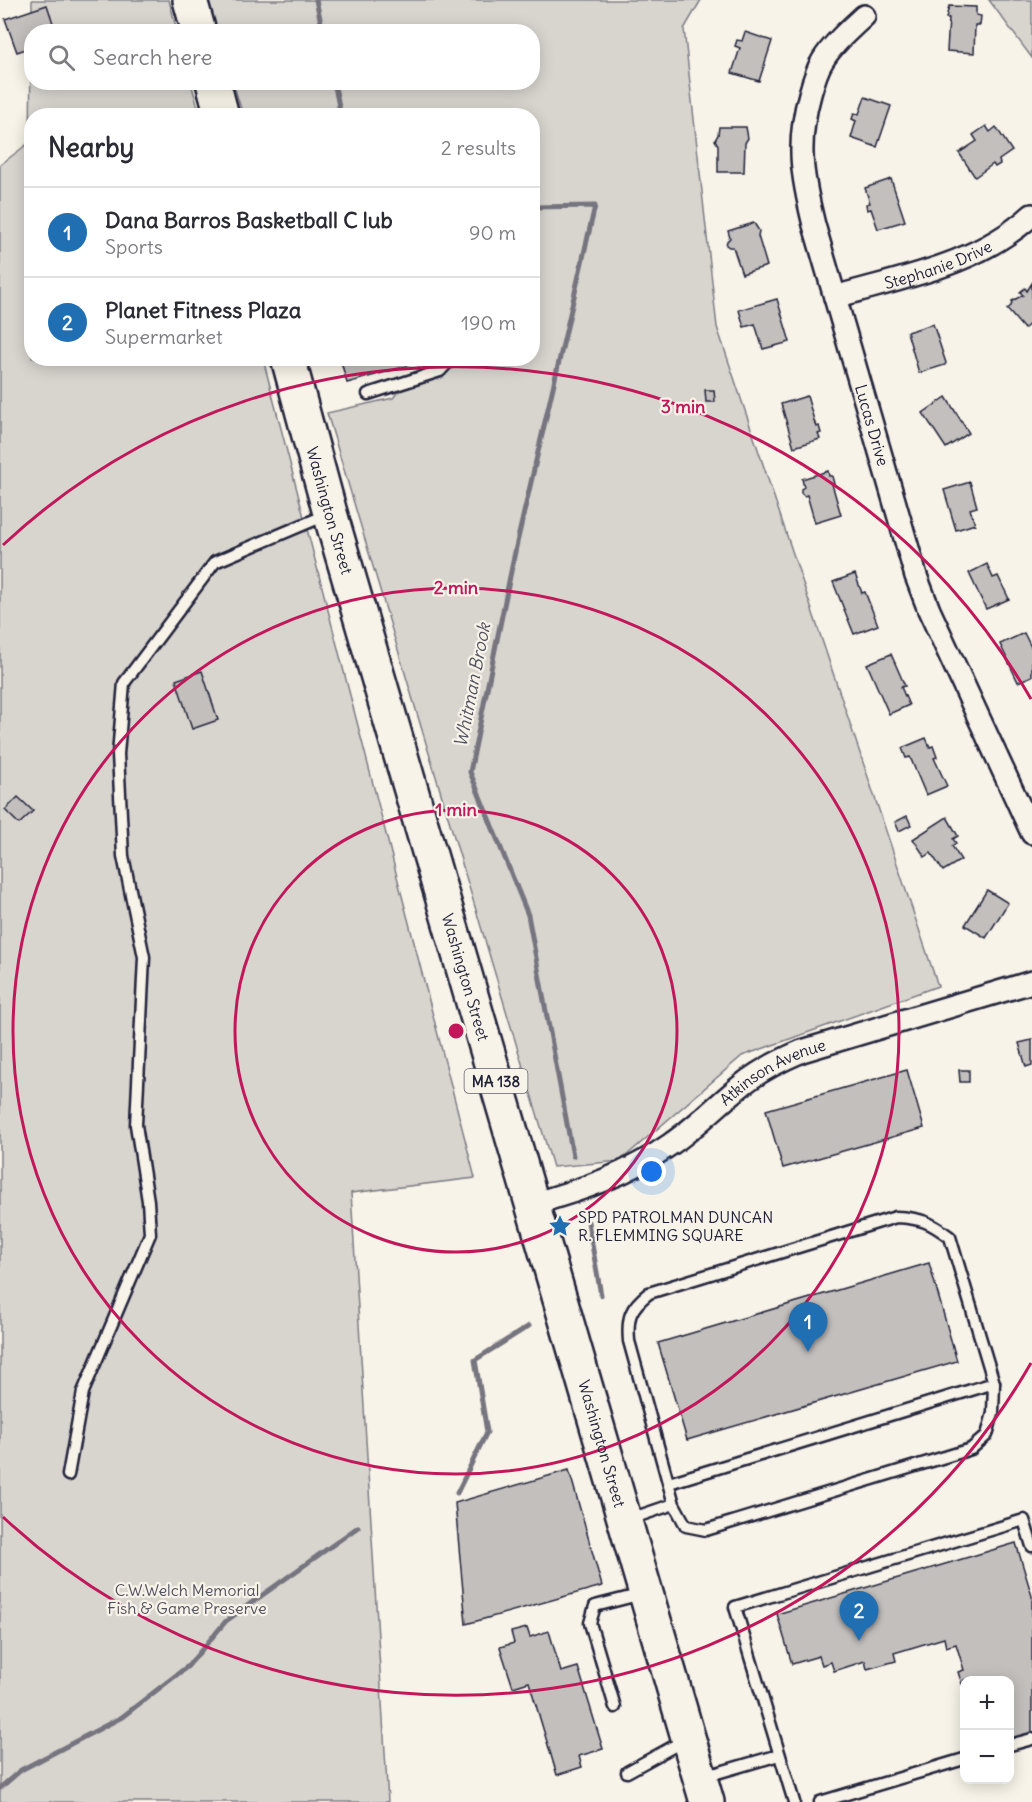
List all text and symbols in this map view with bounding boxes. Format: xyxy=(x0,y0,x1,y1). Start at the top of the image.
search box xyxy=(24,24,540,90)
icon: search xyxy=(45,41,78,74)
text: Search here xyxy=(93,43,212,71)
text: Nearby xyxy=(48,131,134,164)
text: 2 results xyxy=(441,135,516,160)
text: Dana Barros Basketball C lub xyxy=(105,206,393,234)
text: 1 xyxy=(64,220,71,245)
text: 90 m xyxy=(469,220,516,245)
text: Sports xyxy=(105,234,163,259)
street label: Stephanie Drive xyxy=(882,236,995,293)
text: Planet Fitness Plaza xyxy=(105,296,301,324)
text: 2 xyxy=(62,310,73,335)
text: 190 m xyxy=(461,310,516,335)
text: Supermarket xyxy=(105,324,223,349)
street label: Lucas Drive xyxy=(851,382,893,468)
text: 3 min xyxy=(661,395,706,418)
street label: Washington Street xyxy=(302,444,358,577)
text: 2 min xyxy=(434,576,479,599)
water label: Whitman Brook xyxy=(449,619,496,749)
text: 1 min xyxy=(435,798,477,821)
street label: Washington Street xyxy=(438,911,494,1044)
centre of rings xyxy=(446,1021,466,1041)
street label: Atkinson Avenue xyxy=(715,1035,828,1110)
road number: MA 138 xyxy=(464,1069,528,1093)
your location xyxy=(637,1157,666,1186)
place label: SPD PATROLMAN DUNCAN R. FLEMMING SQUARE xyxy=(578,1207,773,1245)
place icon: SPD PATROLMAN DUNCAN R. FLEMMING SQUARE xyxy=(547,1213,573,1239)
pin: 1 xyxy=(788,1302,828,1352)
street label: Washington Street xyxy=(574,1377,630,1510)
park label: C.W.Welch Memorial Fish & Game Preserve xyxy=(107,1580,267,1618)
pin: 2 xyxy=(840,1592,878,1641)
map controls xyxy=(960,1676,1014,1784)
button: + xyxy=(960,1676,1014,1730)
button: − xyxy=(960,1730,1014,1784)

